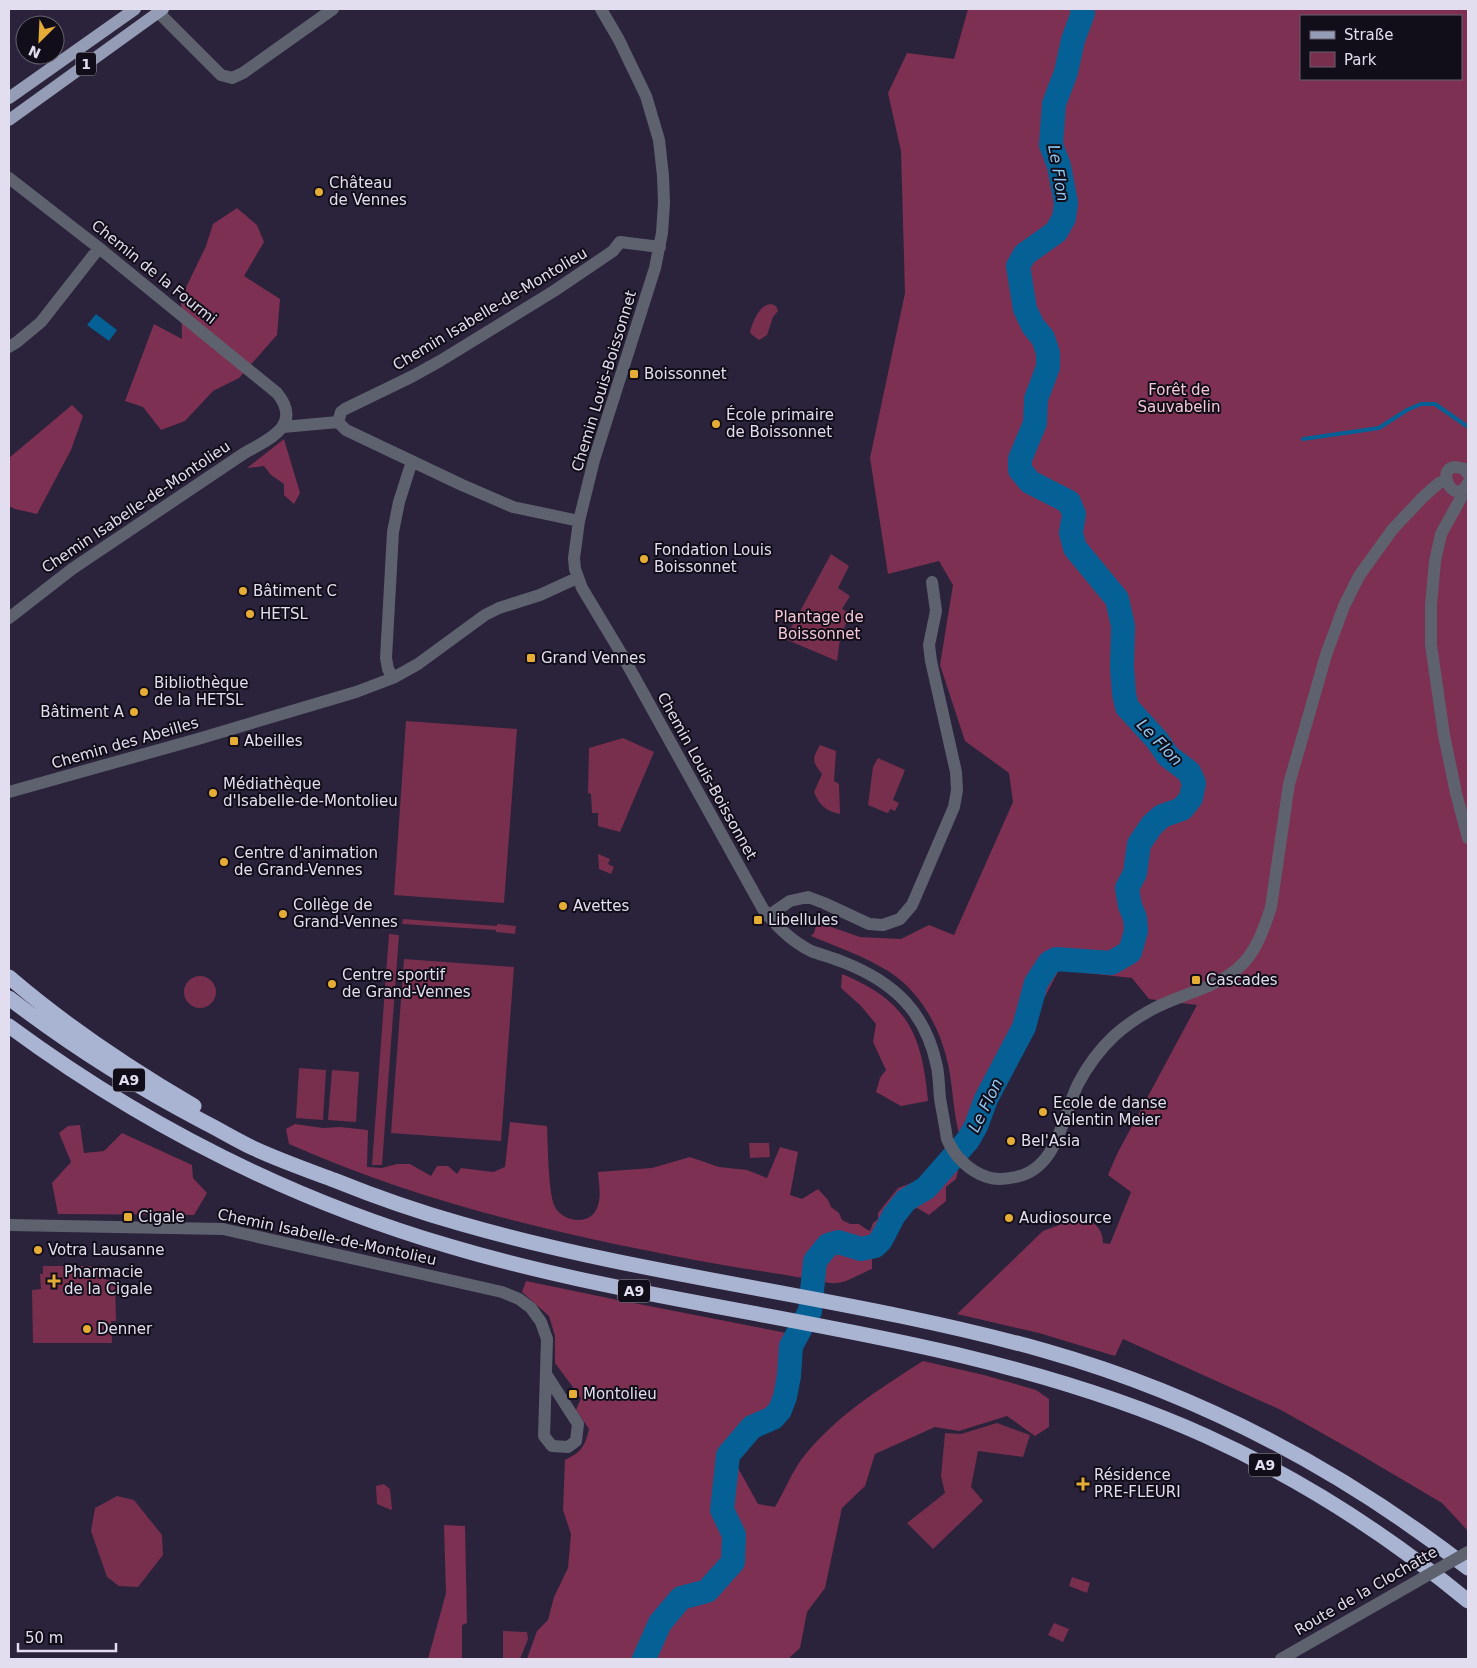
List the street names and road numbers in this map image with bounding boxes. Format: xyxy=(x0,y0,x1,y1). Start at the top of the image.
road number: 1 xyxy=(76,52,96,76)
street label: Chemin de la Fourmi xyxy=(88,216,220,328)
street label: Chemin Isabelle-de-Montolieu xyxy=(390,244,590,374)
street label: Chemin Louis-Boissonnet xyxy=(568,288,640,474)
street label: Chemin Isabelle-de-Montolieu xyxy=(38,437,234,577)
street label: Chemin Louis-Boissonnet xyxy=(653,689,761,863)
street label: Chemin des Abeilles xyxy=(49,713,201,773)
road number: A9 xyxy=(113,1068,145,1092)
street label: Chemin Isabelle-de-Montolieu xyxy=(216,1205,438,1269)
road number: A9 xyxy=(618,1280,650,1302)
road number: A9 xyxy=(1249,1454,1281,1476)
street label: Route de la Clochatte xyxy=(1291,1543,1441,1639)

